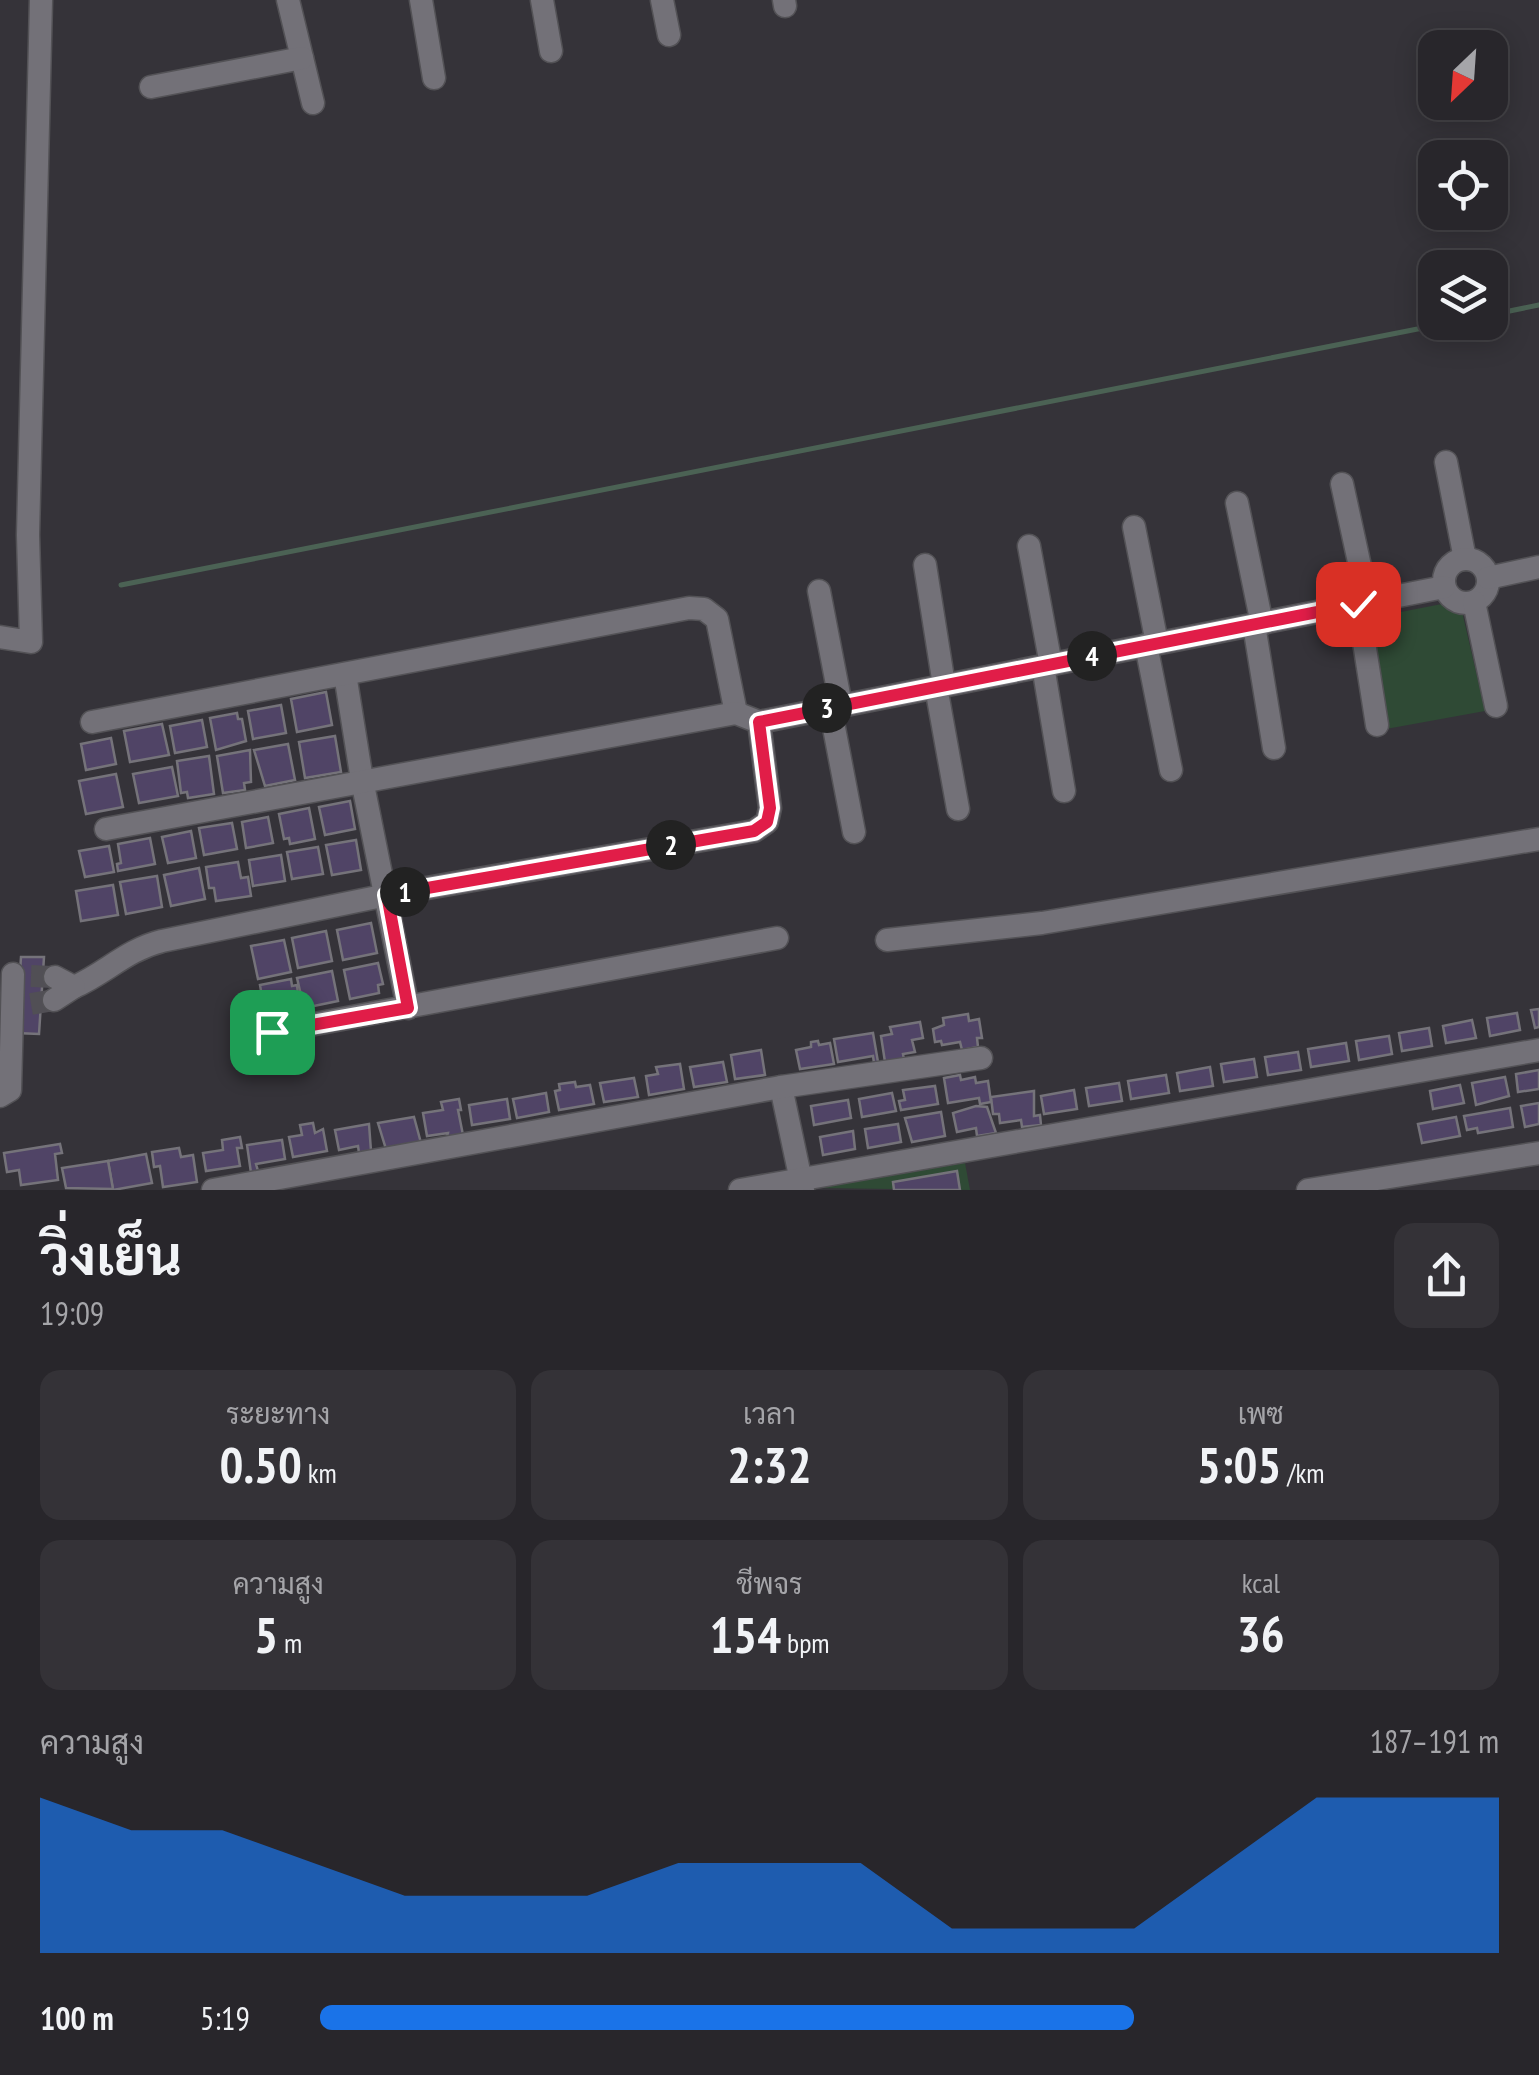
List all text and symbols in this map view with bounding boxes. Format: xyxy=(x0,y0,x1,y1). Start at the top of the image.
north arrow xyxy=(1418,30,1508,120)
map controls xyxy=(1418,30,1508,340)
button: locate xyxy=(1418,140,1508,230)
button: layers xyxy=(1418,250,1508,340)
pin xyxy=(1316,562,1401,647)
icon: check xyxy=(1331,577,1386,632)
pin: 4 xyxy=(1067,631,1117,681)
text: 4 xyxy=(1085,637,1099,674)
pin: 3 xyxy=(802,683,852,733)
text: 3 xyxy=(820,689,834,726)
pin: 2 xyxy=(646,820,696,870)
text: 2 xyxy=(664,826,678,863)
pin: 1 xyxy=(380,867,430,917)
text: 1 xyxy=(398,873,412,910)
pin xyxy=(230,990,315,1075)
icon: arrive xyxy=(245,1005,300,1060)
text: วิ่งเย็น xyxy=(40,1219,182,1290)
button: share xyxy=(1394,1223,1499,1328)
text: 19:09 xyxy=(40,1292,104,1334)
text: ระยะทาง xyxy=(226,1395,330,1432)
text: เวลา xyxy=(743,1395,796,1432)
text: เพซ xyxy=(1238,1395,1284,1432)
text: 0.50 xyxy=(219,1432,302,1497)
text: 2:32 xyxy=(727,1432,812,1497)
text: 5:05 xyxy=(1197,1432,1281,1497)
text: km xyxy=(302,1454,337,1491)
text: /km xyxy=(1281,1454,1325,1491)
text: kcal xyxy=(1242,1564,1280,1601)
text: ความสูง xyxy=(233,1565,324,1602)
text: ชีพจร xyxy=(736,1565,803,1602)
text: 36 xyxy=(1237,1601,1285,1666)
text: 5 xyxy=(254,1602,278,1667)
text: 154 xyxy=(709,1602,781,1667)
text: m xyxy=(278,1624,302,1661)
text: bpm xyxy=(781,1624,830,1661)
text: 187–191 m xyxy=(1370,1720,1499,1762)
text: ความสูง xyxy=(40,1721,144,1763)
text: 100 m xyxy=(40,1997,114,2039)
text: 5:19 xyxy=(200,1997,250,2039)

